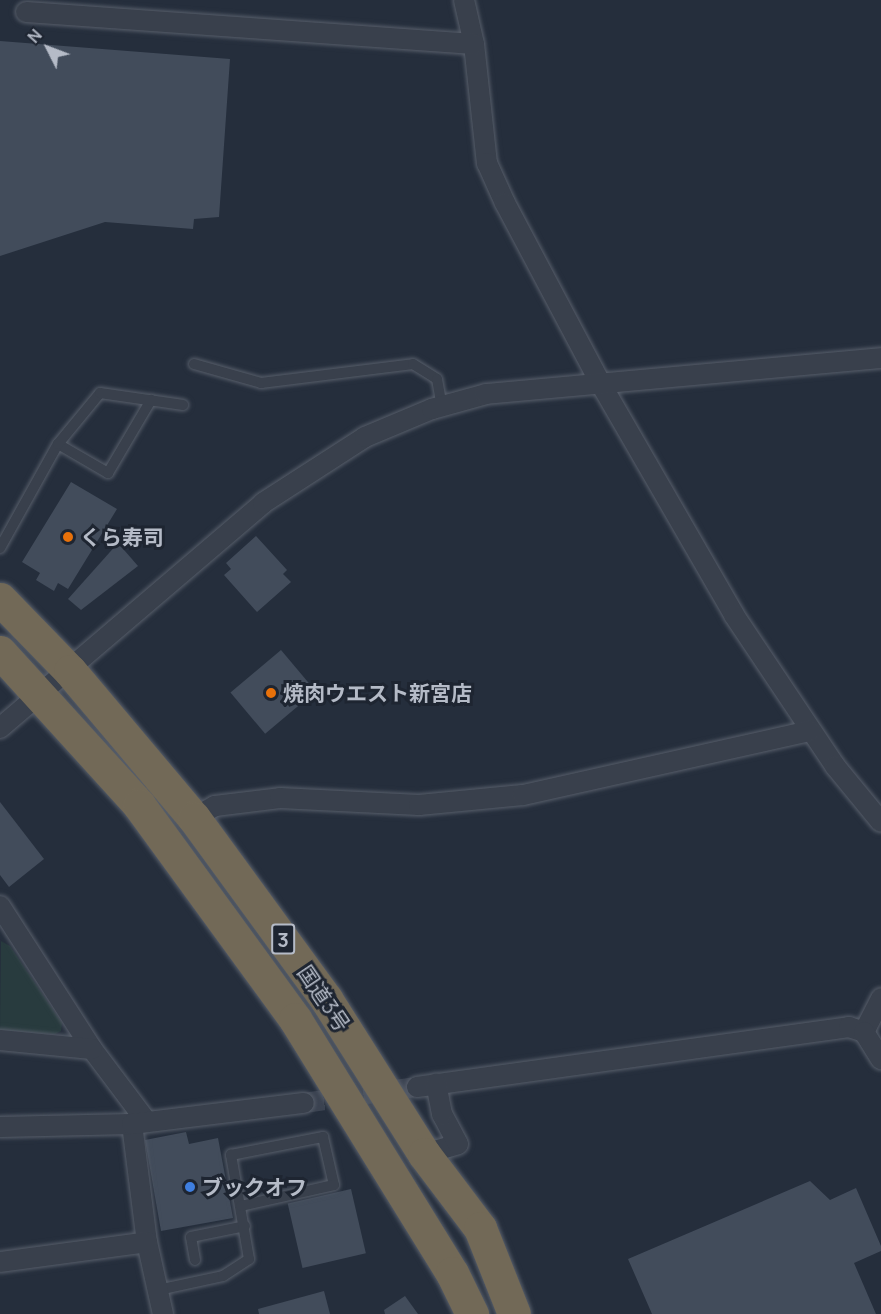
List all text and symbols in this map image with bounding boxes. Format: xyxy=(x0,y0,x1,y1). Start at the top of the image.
north arrow xyxy=(18,18,78,78)
text: N xyxy=(23,24,47,48)
place label: くら寿司 xyxy=(80,524,164,550)
marker: くら寿司 xyxy=(61,530,75,544)
place label: 焼肉ウエスト新宮店 xyxy=(283,680,472,706)
marker: 焼肉ウエスト新宮店 xyxy=(264,686,278,700)
road number: 3 xyxy=(271,922,295,956)
street label: 国道3号 xyxy=(293,960,355,1036)
place label: ブックオフ xyxy=(202,1174,307,1200)
marker: ブックオフ xyxy=(183,1180,197,1194)

